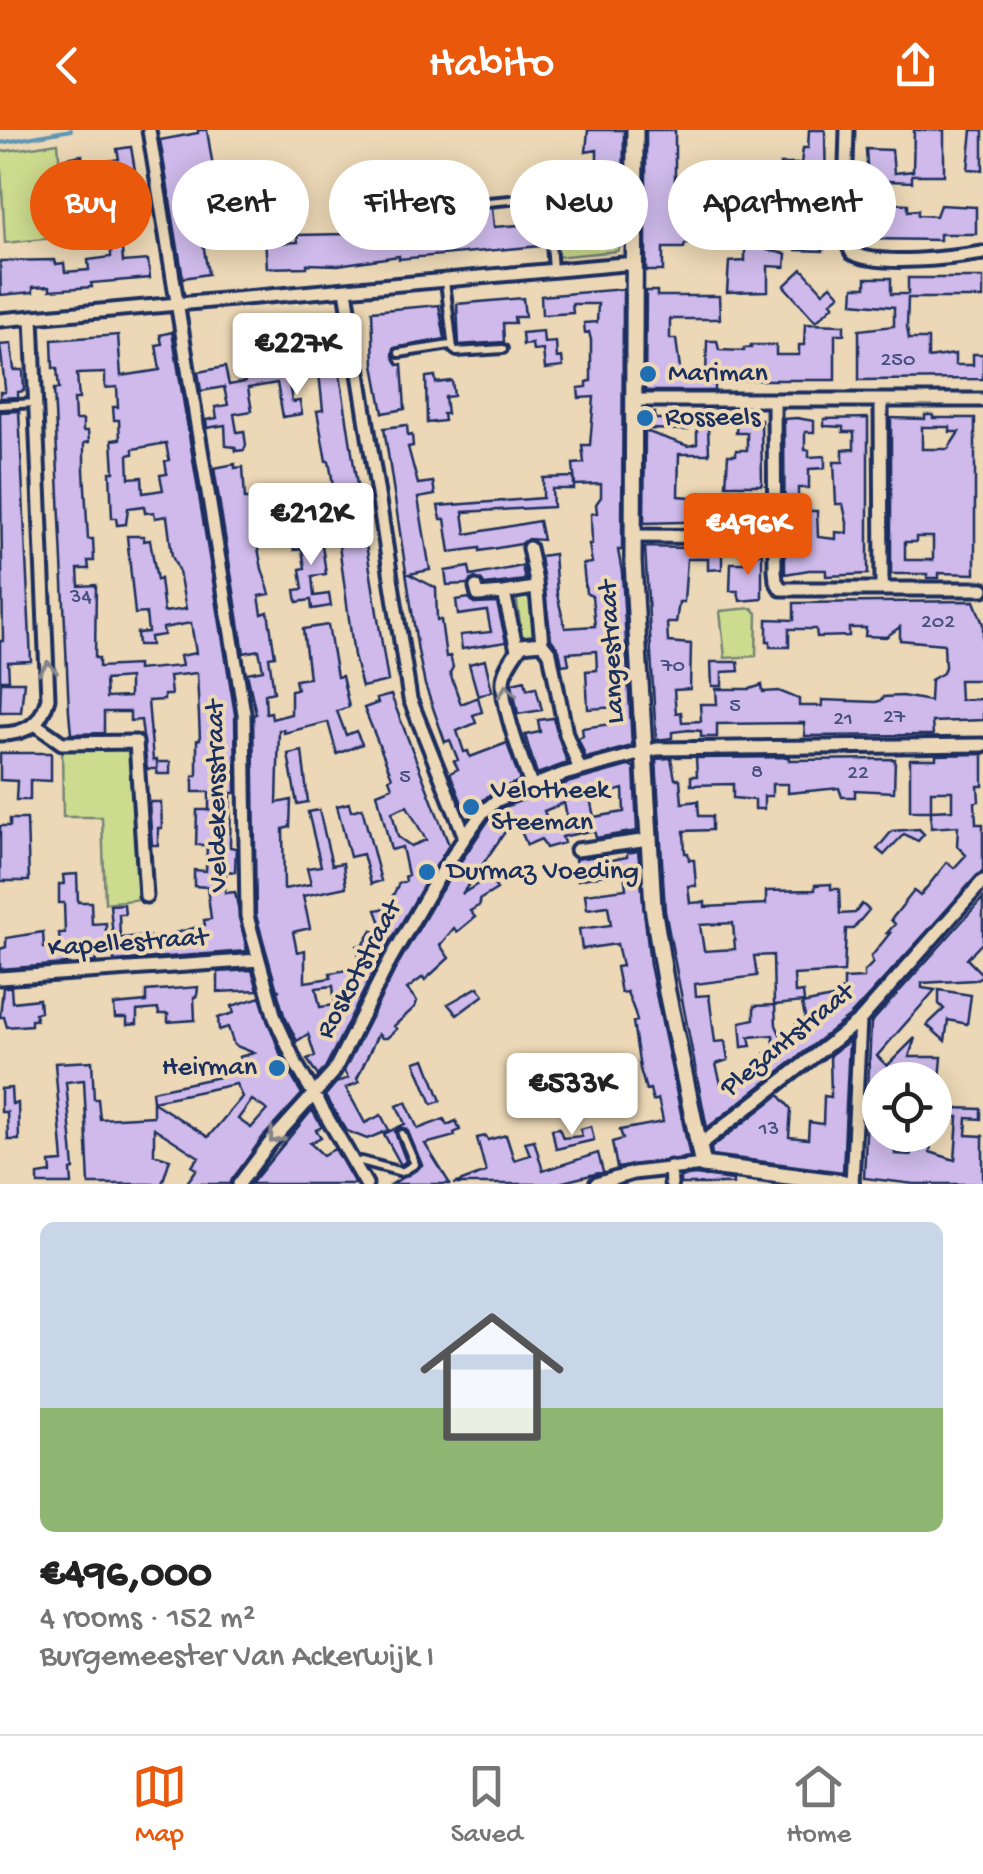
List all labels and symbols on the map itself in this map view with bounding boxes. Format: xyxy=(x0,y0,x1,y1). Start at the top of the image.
pin: €227K xyxy=(227,313,367,398)
house number: 250 xyxy=(881,348,915,374)
place label: Mariman xyxy=(668,358,768,391)
marker: Mariman xyxy=(637,363,659,385)
place label: Rosseels xyxy=(665,402,761,435)
marker: Rosseels xyxy=(634,407,656,429)
pin: €212K xyxy=(241,483,381,568)
pin: €496K xyxy=(678,493,818,578)
street label: Langestraat xyxy=(593,577,633,725)
house number: 34 xyxy=(69,585,93,611)
house number: 202 xyxy=(921,610,955,636)
house number: 70 xyxy=(660,654,685,680)
one-way arrow xyxy=(37,659,58,675)
one-way arrow xyxy=(496,683,518,699)
house number: 5 xyxy=(729,694,741,720)
street label: Veldekensstraat xyxy=(200,697,236,893)
house number: 27 xyxy=(883,705,906,731)
house number: 21 xyxy=(833,707,853,733)
house number: 8 xyxy=(751,760,763,786)
house number: 22 xyxy=(847,761,869,787)
house number: 5 xyxy=(399,765,411,791)
place label: Velotheek Steeman xyxy=(490,775,612,840)
marker: Velotheek Steeman xyxy=(460,796,482,818)
place label: Durmaz Voeding xyxy=(445,856,639,889)
marker: Durmaz Voeding xyxy=(416,861,438,883)
street label: Roskotstraat xyxy=(310,893,411,1045)
street label: Kapellestraat xyxy=(47,922,212,966)
street label: Plezantstraat xyxy=(714,975,864,1106)
place label: Heirman xyxy=(162,1052,258,1085)
pin: €533K xyxy=(502,1053,642,1138)
marker: Heirman xyxy=(266,1057,288,1079)
house number: 13 xyxy=(758,1117,779,1143)
one-way arrow xyxy=(269,1126,287,1144)

